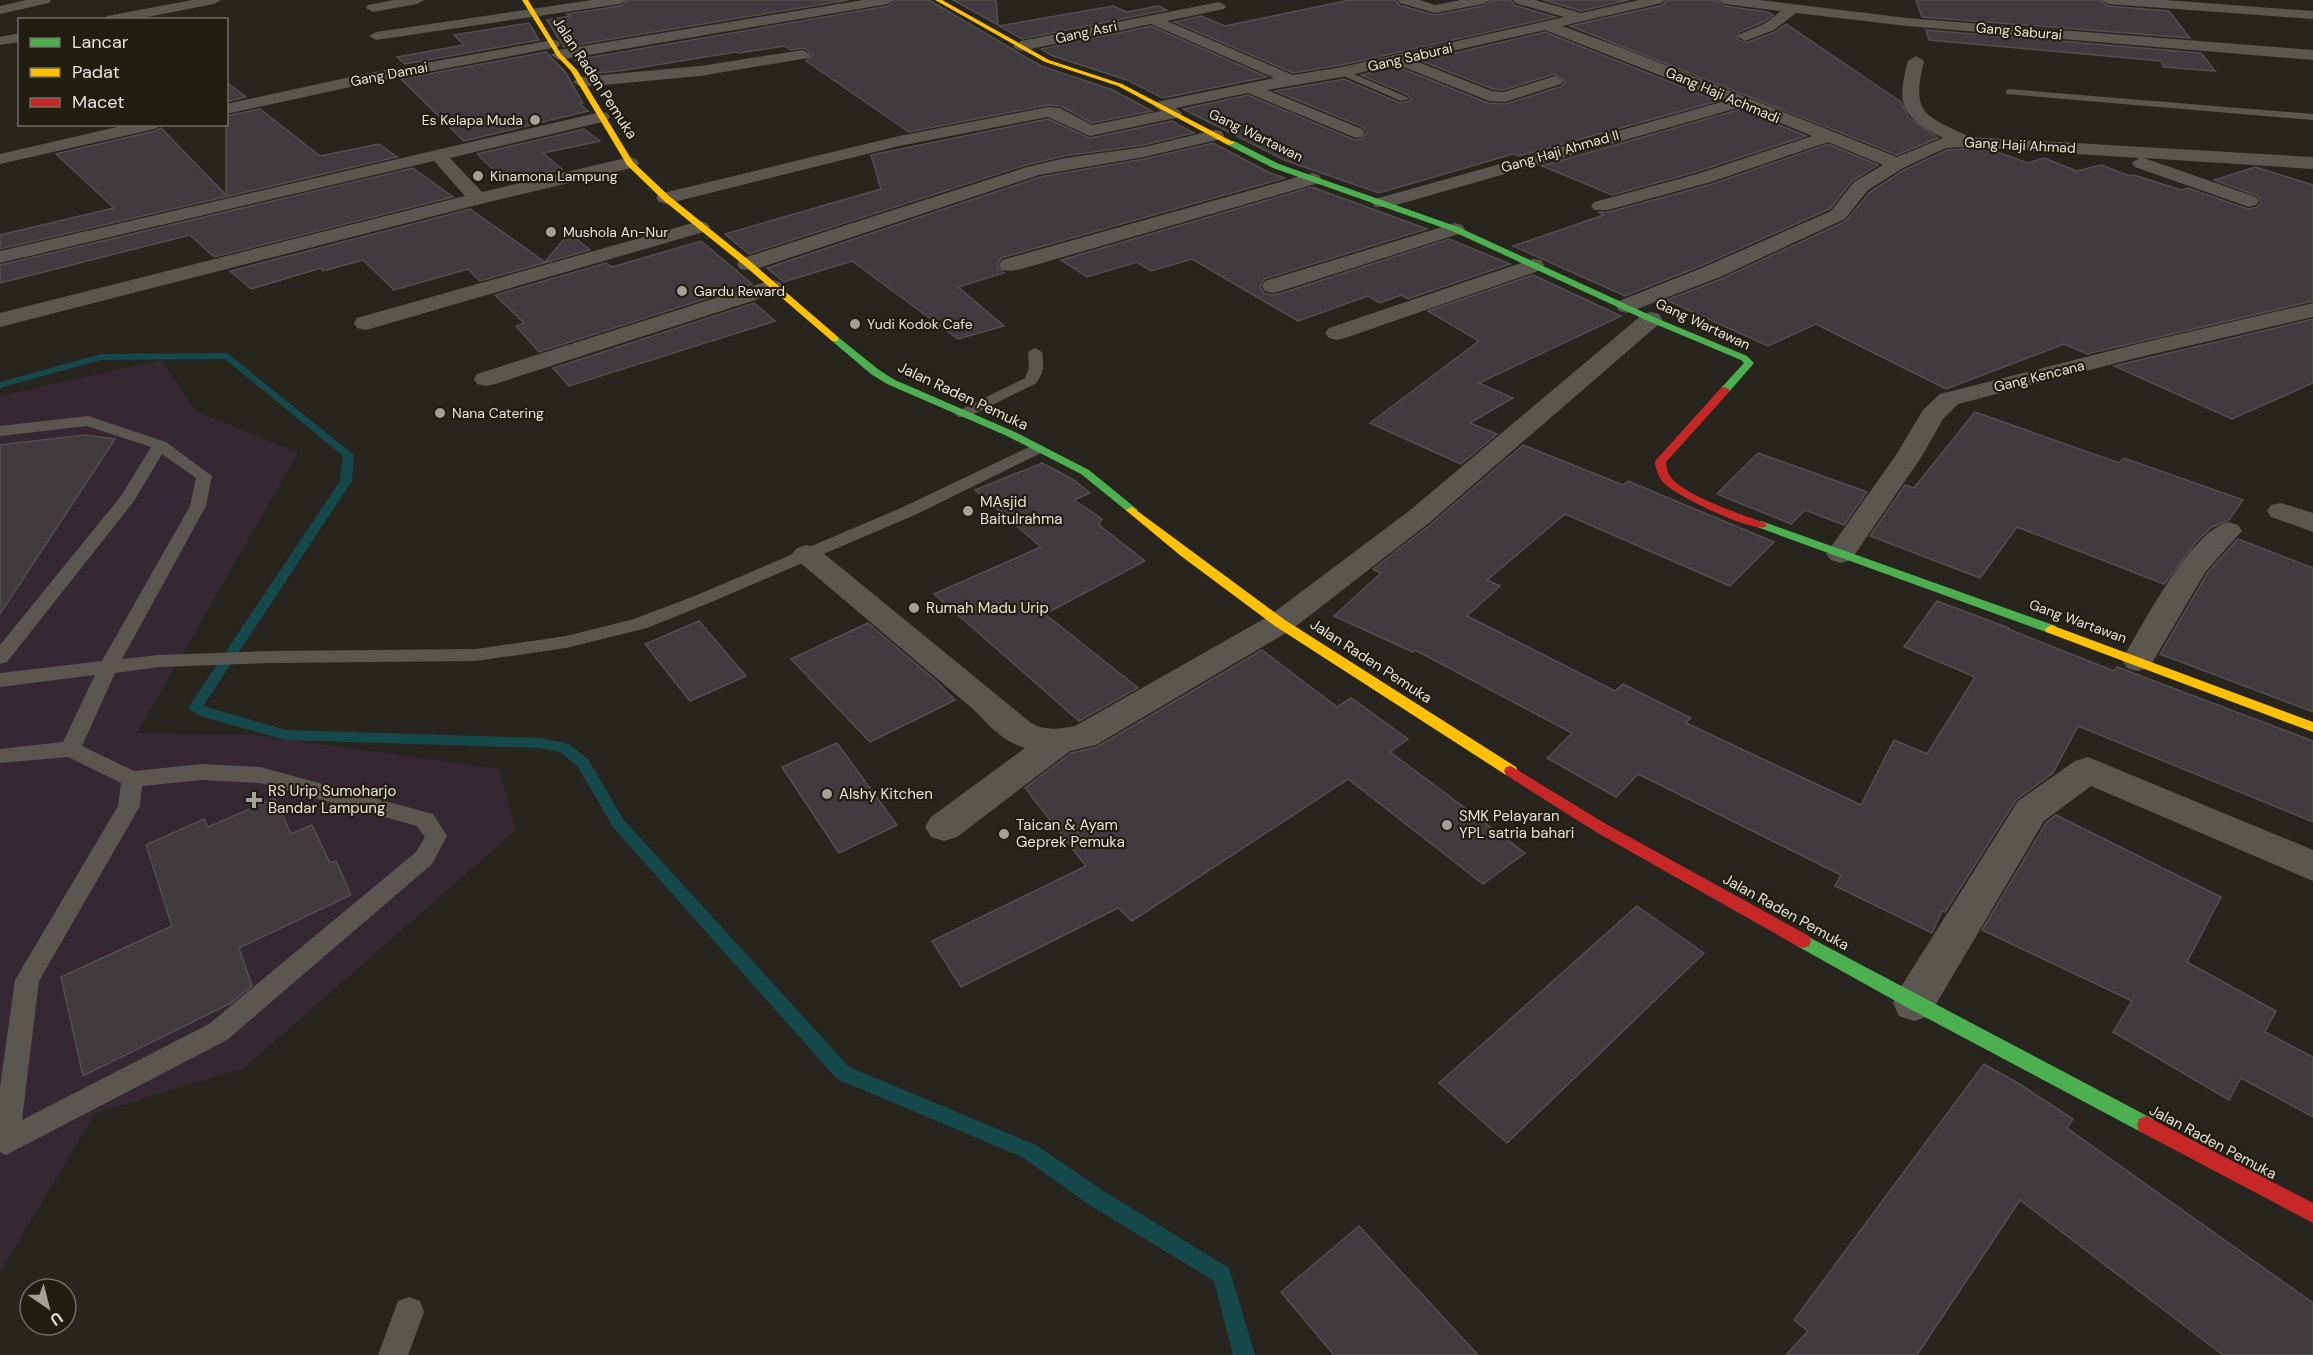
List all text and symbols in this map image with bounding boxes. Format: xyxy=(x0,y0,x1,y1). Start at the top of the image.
street label: Jalan Raden Pemuka xyxy=(548,13,642,143)
street label: Gang Asri xyxy=(1053,17,1119,47)
legend xyxy=(18,18,228,126)
street label: Gang Saburai xyxy=(1975,18,2063,44)
text: Lancar xyxy=(72,30,129,54)
street label: Gang Saburai xyxy=(1366,39,1454,75)
street label: Gang Damai xyxy=(349,58,429,90)
text: Padat xyxy=(72,60,120,84)
street label: Gang Haji Achmadi xyxy=(1663,63,1783,127)
text: Macet xyxy=(72,90,124,114)
street label: Gang Wartawan xyxy=(1206,104,1306,166)
place label: Es Kelapa Muda xyxy=(422,111,523,129)
marker: Es Kelapa Muda xyxy=(528,113,542,127)
street label: Gang Haji Ahmad II xyxy=(1499,126,1621,176)
street label: Gang Haji Ahmad xyxy=(1964,133,2076,157)
place label: Kinamona Lampung xyxy=(490,167,618,185)
marker: Kinamona Lampung xyxy=(471,169,485,183)
place label: Mushola An-Nur xyxy=(563,223,668,241)
marker: Mushola An-Nur xyxy=(544,225,558,239)
place label: Gardu Reward xyxy=(694,282,785,300)
marker: Gardu Reward xyxy=(675,284,689,298)
street label: Gang Wartawan xyxy=(1653,294,1753,354)
place label: Yudi Kodok Cafe xyxy=(867,315,973,333)
marker: Yudi Kodok Cafe xyxy=(848,317,862,331)
street label: Gang Kencana xyxy=(1992,356,2086,396)
street label: Jalan Raden Pemuka xyxy=(895,357,1031,435)
place label: Nana Catering xyxy=(452,404,544,422)
marker: Nana Catering xyxy=(433,406,447,420)
place label: MAsjid Baitulrahma xyxy=(980,492,1063,529)
marker: MAsjid Baitulrahma xyxy=(961,504,975,518)
street label: Gang Wartawan xyxy=(2027,595,2129,647)
place label: Rumah Madu Urip xyxy=(926,598,1049,618)
marker: Rumah Madu Urip xyxy=(907,601,921,615)
street label: Jalan Raden Pemuka xyxy=(1306,614,1436,708)
place label: RS Urip Sumoharjo Bandar Lampung xyxy=(268,781,396,818)
place label: Alshy Kitchen xyxy=(839,784,933,804)
marker: Alshy Kitchen xyxy=(820,787,834,801)
marker: RS Urip Sumoharjo Bandar Lampung xyxy=(245,791,263,809)
place label: SMK Pelayaran YPL satria bahari xyxy=(1459,806,1574,843)
place label: Taican & Ayam Geprek Pemuka xyxy=(1016,815,1125,852)
marker: SMK Pelayaran YPL satria bahari xyxy=(1440,818,1454,832)
marker: Taican & Ayam Geprek Pemuka xyxy=(997,827,1011,841)
street label: Jalan Raden Pemuka xyxy=(1719,869,1853,955)
street label: Jalan Raden Pemuka xyxy=(2146,1100,2280,1184)
north arrow xyxy=(18,1277,78,1337)
text: U xyxy=(46,1307,67,1331)

